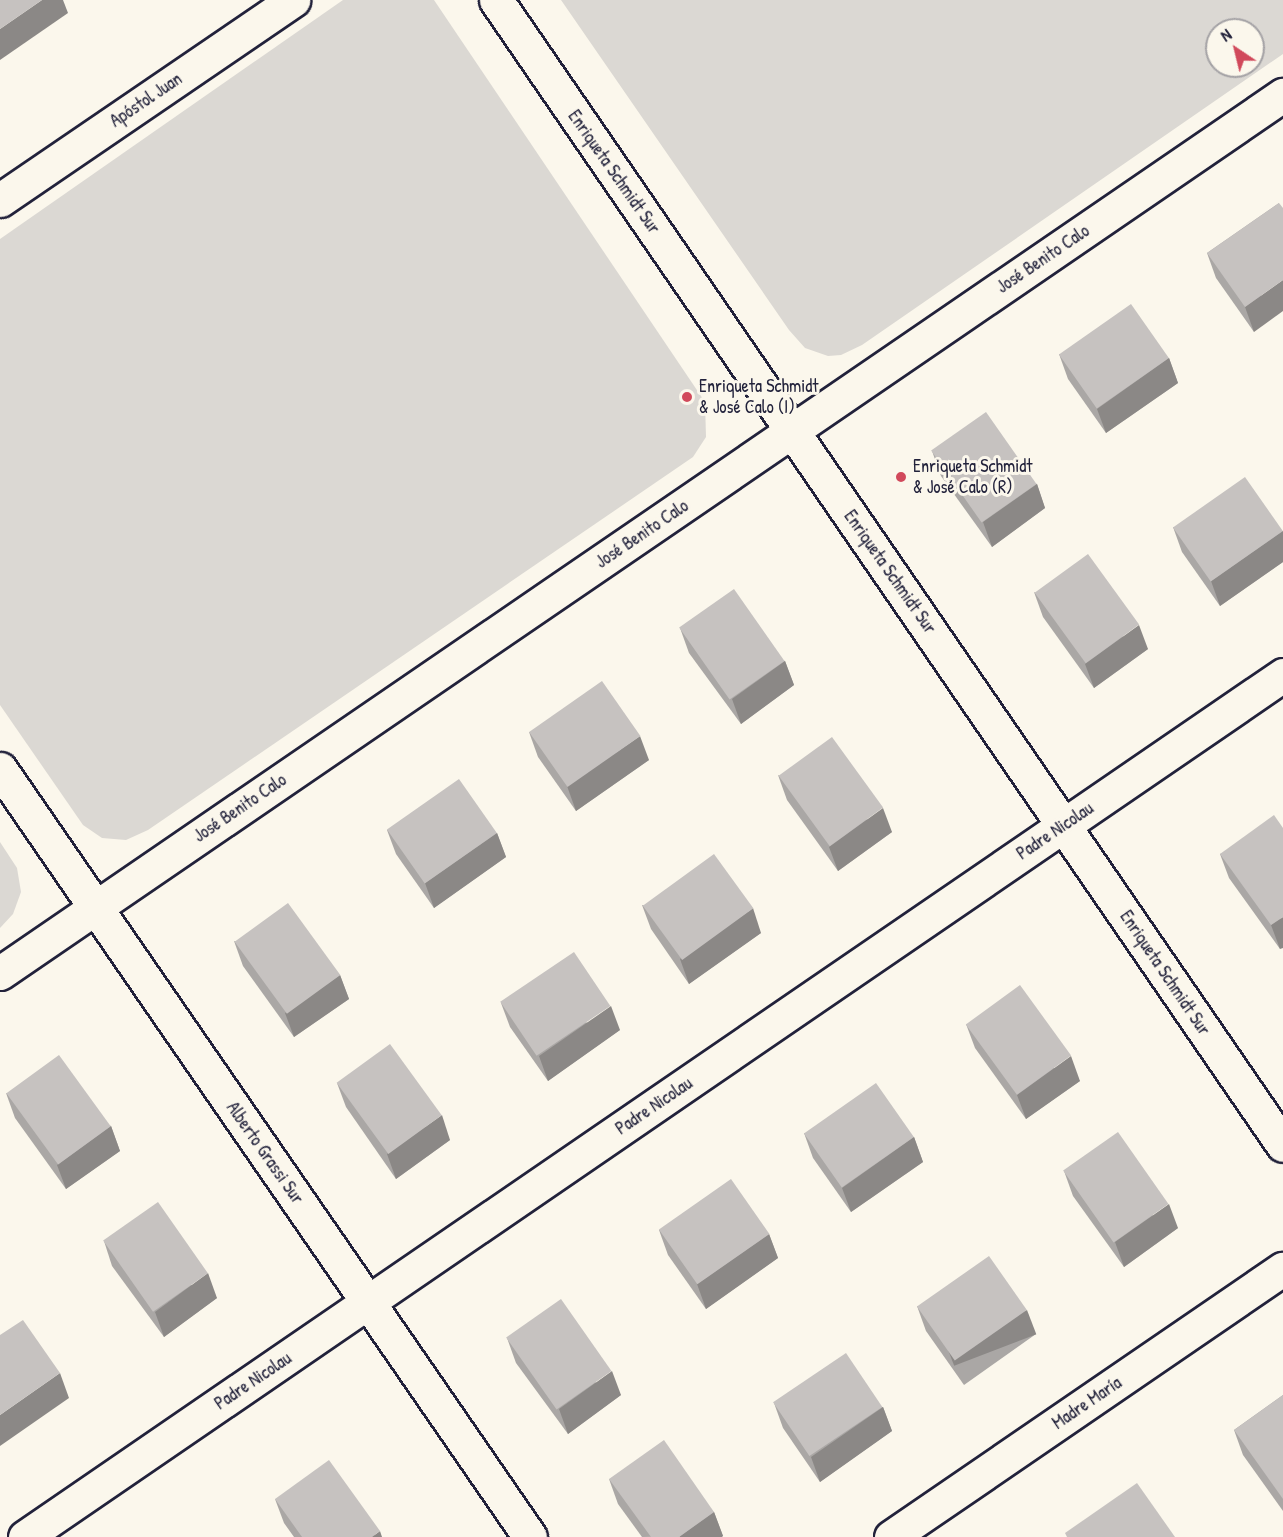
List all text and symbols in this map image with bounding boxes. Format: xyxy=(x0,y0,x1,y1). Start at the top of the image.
north arrow xyxy=(1205,18,1265,78)
text: N xyxy=(1216,23,1236,46)
street label: Apóstol Juan xyxy=(106,68,186,132)
street label: Enriqueta Schmidt Sur xyxy=(563,106,665,238)
street label: José Benito Calo xyxy=(993,220,1093,298)
place label: Enriqueta Schmidt & José Calo (I) xyxy=(699,376,818,418)
marker: Enriqueta Schmidt & José Calo (I) xyxy=(680,390,694,404)
place label: Enriqueta Schmidt & José Calo (R) xyxy=(913,456,1032,498)
marker: Enriqueta Schmidt & José Calo (R) xyxy=(894,470,908,484)
street label: José Benito Calo xyxy=(592,495,692,573)
street label: Enriqueta Schmidt Sur xyxy=(839,506,941,638)
street label: José Benito Calo xyxy=(190,769,290,847)
street label: Padre Nicolau xyxy=(1013,797,1097,865)
street label: Enriqueta Schmidt Sur xyxy=(1115,906,1215,1040)
street label: Padre Nicolau xyxy=(612,1072,696,1140)
street label: Alberto Grassi Sur xyxy=(222,1098,308,1208)
street label: Padre Nicolau xyxy=(211,1347,295,1415)
street label: Madre María xyxy=(1048,1372,1126,1434)

